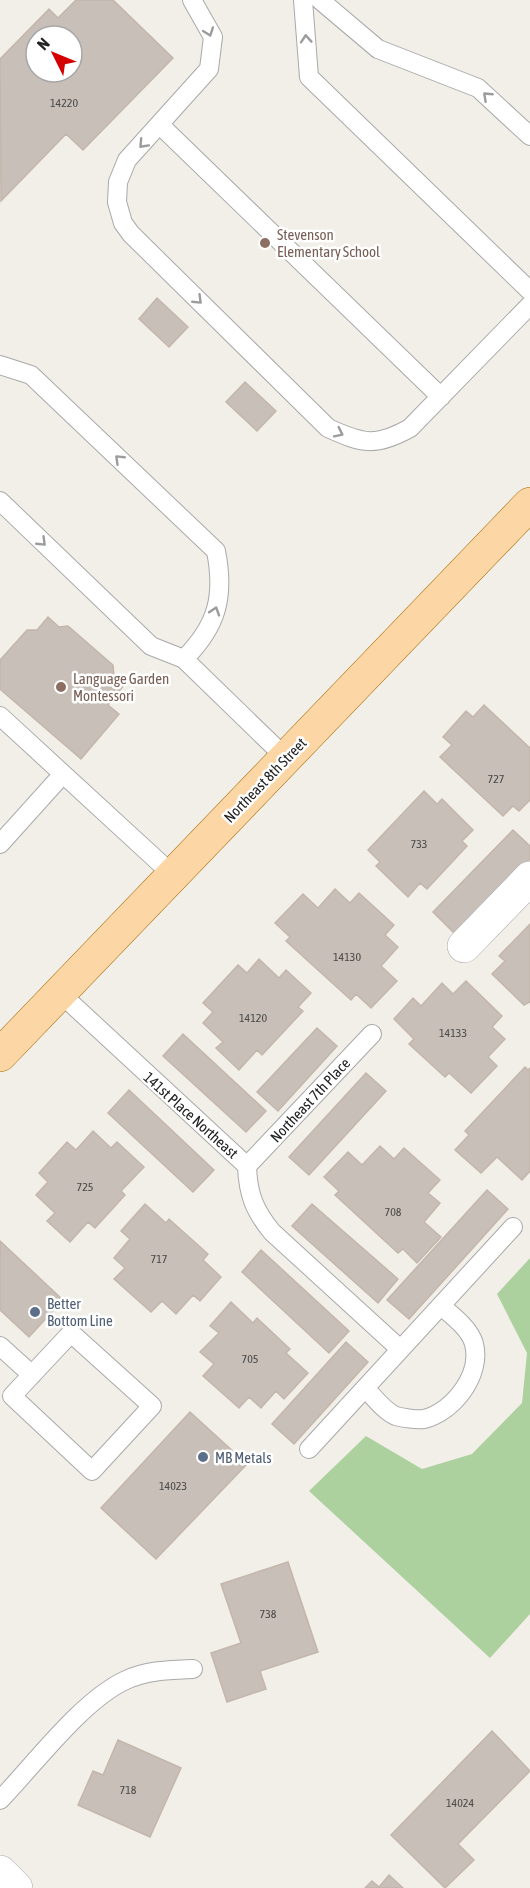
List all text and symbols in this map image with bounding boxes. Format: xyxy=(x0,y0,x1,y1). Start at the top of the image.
north arrow xyxy=(24,24,84,84)
one-way arrow xyxy=(201,27,214,37)
text: N xyxy=(33,34,53,53)
one-way arrow xyxy=(300,34,313,43)
one-way arrow xyxy=(484,92,494,103)
house number: 14220 xyxy=(50,96,78,110)
one-way arrow xyxy=(139,137,150,148)
place label: Stevenson Elementary School xyxy=(277,226,380,260)
marker: Stevenson Elementary School xyxy=(258,236,272,250)
one-way arrow xyxy=(190,292,201,303)
one-way arrow xyxy=(333,425,344,437)
one-way arrow xyxy=(116,455,126,466)
one-way arrow xyxy=(35,534,46,545)
one-way arrow xyxy=(208,606,220,617)
place label: Language Garden Montessori xyxy=(73,670,169,704)
marker: Language Garden Montessori xyxy=(54,680,68,694)
street label: Northeast 8th Street xyxy=(220,734,310,826)
house number: 727 xyxy=(488,772,505,786)
house number: 733 xyxy=(411,837,427,851)
house number: 14130 xyxy=(333,950,361,964)
house number: 14120 xyxy=(239,1011,267,1025)
house number: 14133 xyxy=(439,1026,467,1040)
street label: Northeast 7th Place xyxy=(267,1054,353,1146)
street label: 141st Place Northeast xyxy=(140,1068,242,1162)
house number: 725 xyxy=(77,1180,93,1194)
house number: 708 xyxy=(385,1205,402,1219)
house number: 717 xyxy=(151,1252,168,1266)
place label: Better Bottom Line xyxy=(47,1295,113,1329)
marker: Better Bottom Line xyxy=(28,1305,42,1319)
house number: 705 xyxy=(242,1352,258,1366)
place label: MB Metals xyxy=(215,1449,272,1466)
marker: MB Metals xyxy=(196,1450,210,1464)
house number: 14023 xyxy=(159,1479,187,1493)
house number: 738 xyxy=(260,1607,277,1621)
house number: 718 xyxy=(120,1783,137,1797)
house number: 14024 xyxy=(446,1796,474,1810)

